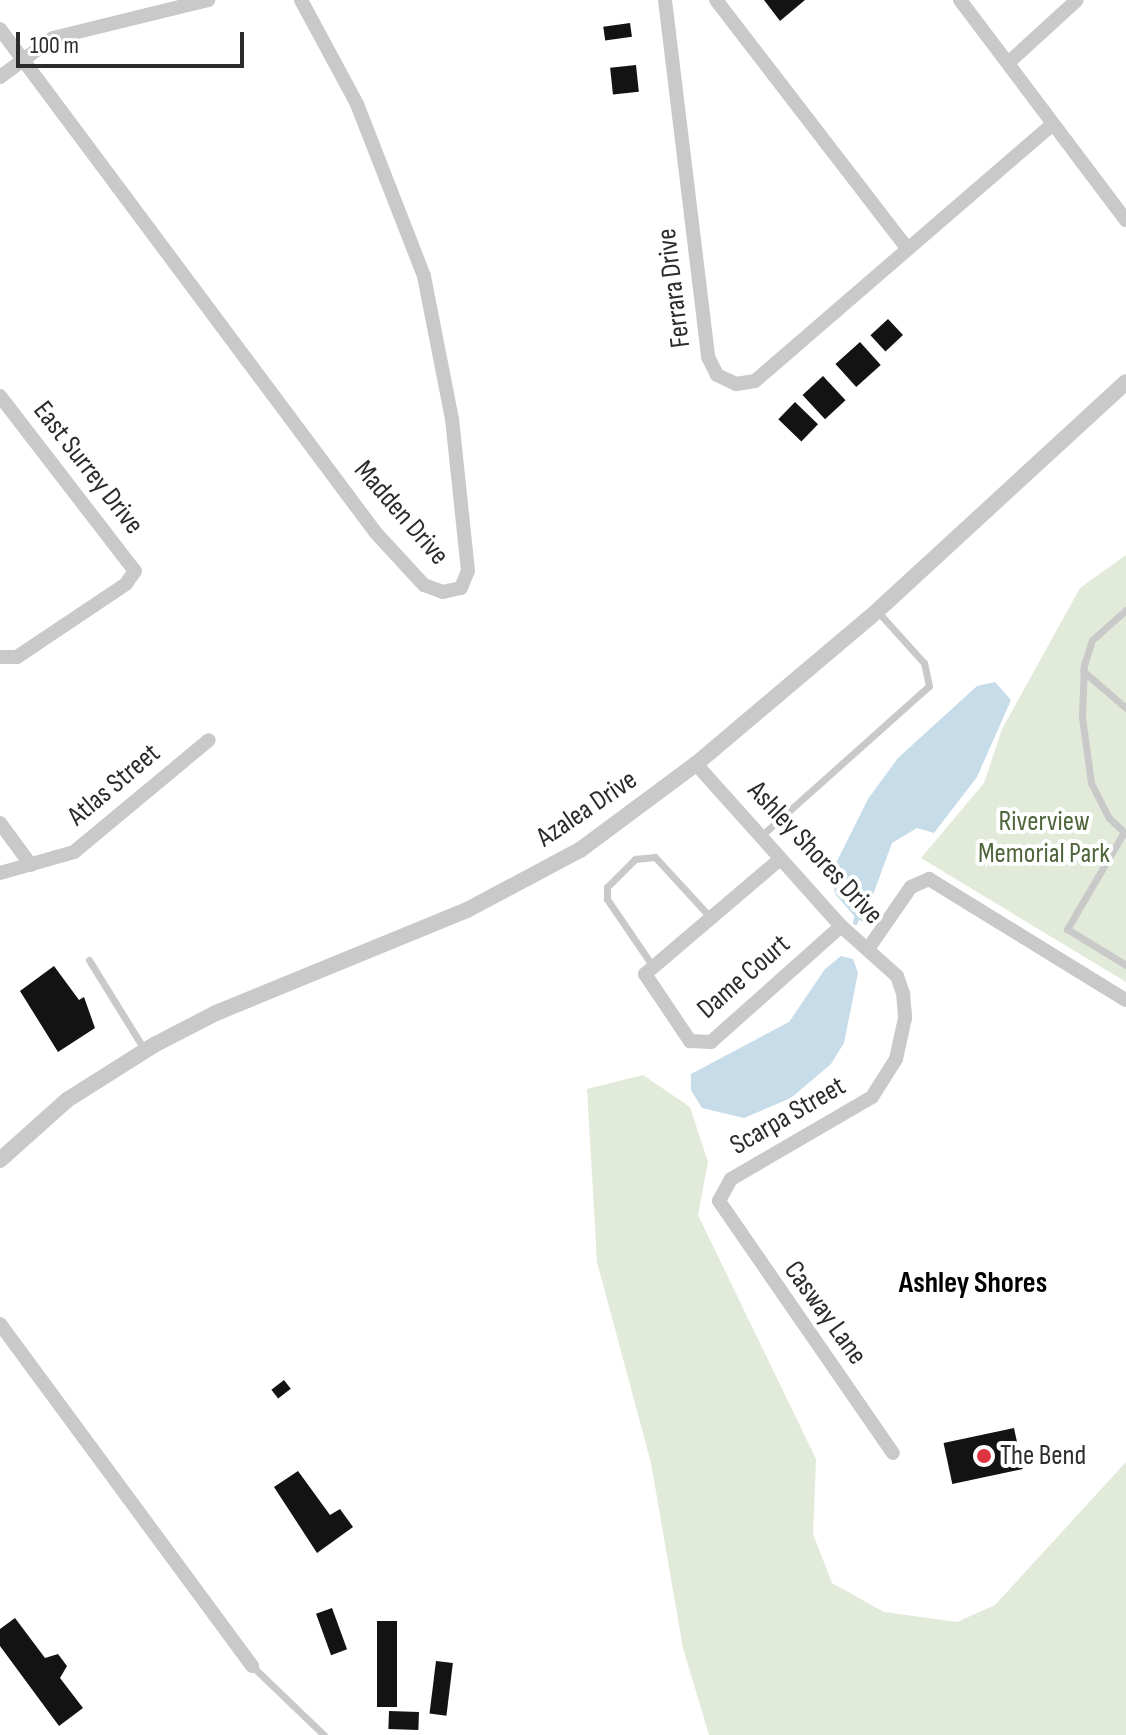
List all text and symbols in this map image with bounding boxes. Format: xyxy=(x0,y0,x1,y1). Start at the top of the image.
scale bar xyxy=(20,16,248,66)
text: 100 m xyxy=(30,31,79,60)
street label: Ferrara Drive xyxy=(650,227,698,349)
street label: East Surrey Drive xyxy=(26,395,150,541)
street label: Madden Drive xyxy=(347,454,455,572)
street label: Atlas Street xyxy=(61,737,167,833)
street label: Azalea Drive xyxy=(531,763,643,855)
street label: Ashley Shores Drive xyxy=(740,774,890,932)
park label: Riverview Memorial Park xyxy=(978,805,1110,871)
street label: Dame Court xyxy=(691,928,797,1026)
street label: Scarpa Street xyxy=(724,1070,852,1162)
street label: Casway Lane xyxy=(776,1255,874,1371)
district label: Ashley Shores xyxy=(899,1265,1047,1301)
place label: The Bend xyxy=(1000,1439,1086,1473)
marker: The Bend xyxy=(975,1447,993,1465)

